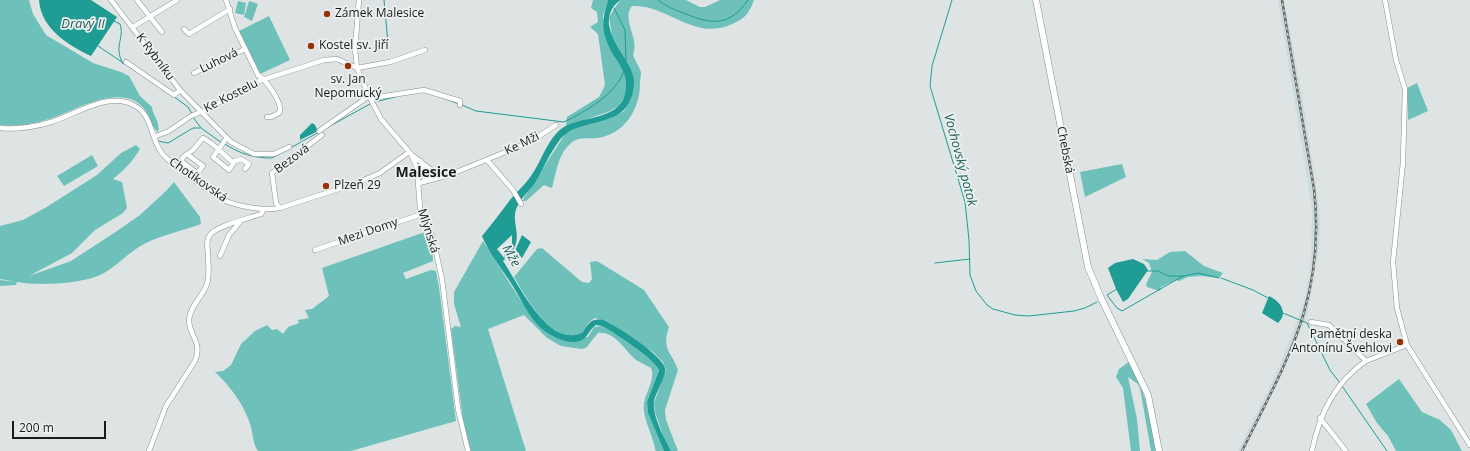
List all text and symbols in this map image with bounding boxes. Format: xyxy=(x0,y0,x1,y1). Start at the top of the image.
place label: Zámek Malesice xyxy=(335,7,424,21)
marker: Zámek Malesice xyxy=(322,9,332,19)
water label: Dravý II xyxy=(61,16,105,32)
street label: K Rybníku xyxy=(133,31,177,83)
place label: Kostel sv. Jiří xyxy=(319,39,389,53)
marker: Kostel sv. Jiří xyxy=(306,41,316,51)
street label: Luhová xyxy=(197,46,241,76)
marker: sv. Jan Nepomucký xyxy=(343,61,353,71)
place label: sv. Jan Nepomucký xyxy=(315,73,381,101)
street label: Ke Kostelu xyxy=(201,76,261,116)
water label: Vochovský potok xyxy=(940,112,980,208)
street label: Chebská xyxy=(1053,125,1077,175)
street label: Ke Mži xyxy=(502,129,542,159)
street label: Bezová xyxy=(272,141,312,177)
street label: Chotíkovská xyxy=(166,155,230,205)
district label: Malesice xyxy=(396,165,456,181)
place label: Plzeň 29 xyxy=(334,179,381,193)
marker: Plzeň 29 xyxy=(321,181,331,191)
street label: Mlýnská xyxy=(414,207,442,255)
street label: Mezi Domy xyxy=(336,215,400,249)
water label: Mže xyxy=(498,242,524,270)
place label: Pamětní deska Antonínu Švehlovi xyxy=(1291,328,1392,356)
marker: Pamětní deska Antonínu Švehlovi xyxy=(1395,337,1405,347)
scale bar xyxy=(14,413,108,439)
text: 200 m xyxy=(19,419,54,436)

